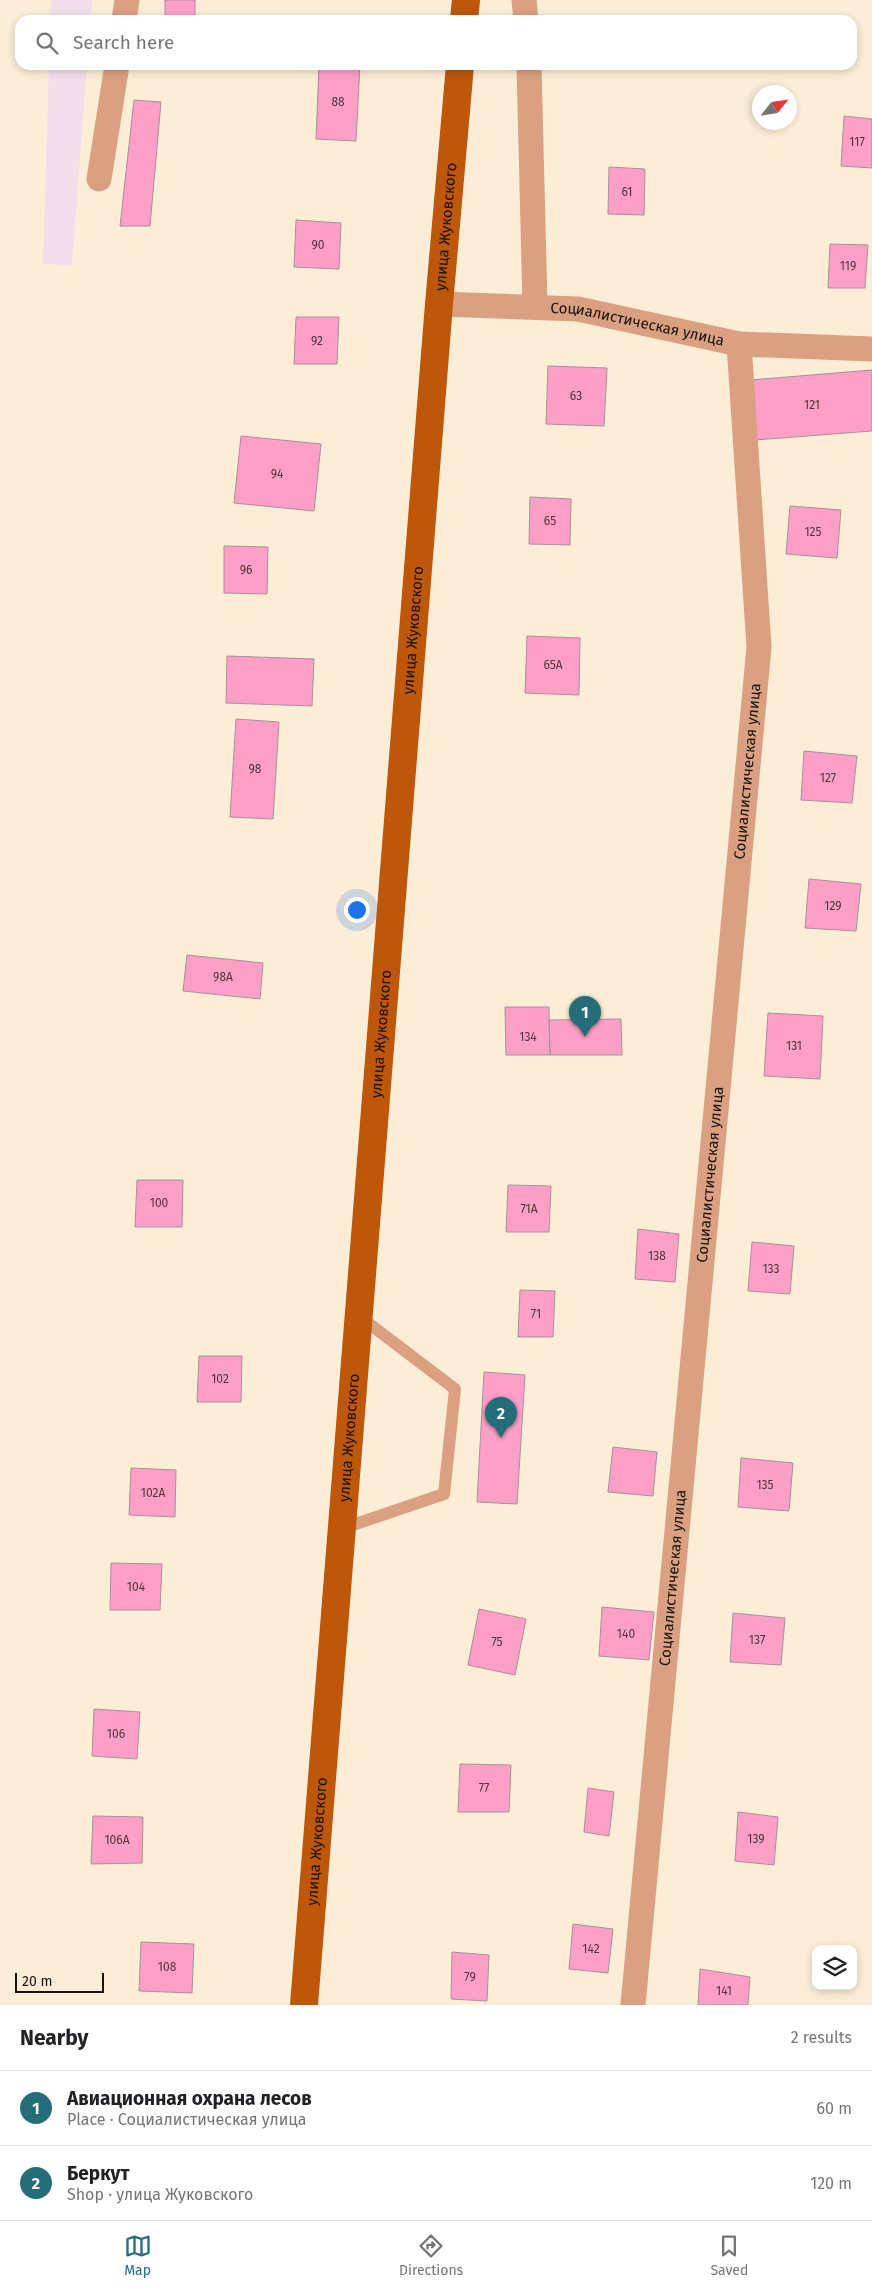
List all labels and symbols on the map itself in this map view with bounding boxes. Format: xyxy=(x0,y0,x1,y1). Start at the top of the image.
north arrow xyxy=(752,85,797,130)
house number: 88 xyxy=(331,95,345,109)
house number: 117 xyxy=(849,135,865,149)
street label: улица Жуковского xyxy=(431,162,460,292)
house number: 61 xyxy=(621,185,633,199)
house number: 90 xyxy=(312,238,325,252)
house number: 119 xyxy=(840,259,856,273)
street label: Социалистическая улица xyxy=(550,299,726,350)
house number: 92 xyxy=(311,334,323,348)
house number: 63 xyxy=(570,389,582,403)
house number: 121 xyxy=(804,398,820,412)
house number: 94 xyxy=(271,467,284,481)
house number: 65 xyxy=(544,514,556,528)
house number: 125 xyxy=(804,525,822,539)
house number: 96 xyxy=(240,563,252,577)
street label: улица Жуковского xyxy=(399,565,427,695)
house number: 65А xyxy=(543,658,563,672)
street label: Социалистическая улица xyxy=(730,682,765,860)
house number: 98 xyxy=(249,762,262,776)
house number: 127 xyxy=(820,771,836,785)
your location xyxy=(344,897,370,923)
house number: 129 xyxy=(824,899,842,913)
street label: улица Жуковского xyxy=(367,969,395,1099)
house number: 98А xyxy=(213,970,233,984)
pin: 1 xyxy=(569,996,601,1037)
house number: 134 xyxy=(519,1030,537,1044)
house number: 131 xyxy=(786,1039,802,1053)
street label: Социалистическая улица xyxy=(693,1086,727,1263)
house number: 100 xyxy=(150,1196,169,1210)
house number: 71А xyxy=(520,1202,538,1216)
house number: 138 xyxy=(648,1249,666,1263)
house number: 133 xyxy=(762,1262,780,1276)
house number: 71 xyxy=(531,1307,541,1321)
house number: 102 xyxy=(211,1372,229,1386)
street label: улица Жуковского xyxy=(335,1373,363,1503)
pin: 2 xyxy=(485,1397,517,1438)
house number: 135 xyxy=(756,1478,774,1492)
house number: 102А xyxy=(141,1486,165,1500)
street label: Социалистическая улица xyxy=(656,1489,690,1667)
house number: 104 xyxy=(127,1580,146,1594)
house number: 140 xyxy=(617,1627,635,1641)
house number: 137 xyxy=(749,1633,765,1647)
house number: 75 xyxy=(491,1635,503,1649)
house number: 106 xyxy=(107,1727,125,1741)
street label: улица Жуковского xyxy=(303,1777,331,1906)
house number: 77 xyxy=(479,1781,489,1795)
house number: 139 xyxy=(747,1832,765,1846)
house number: 106А xyxy=(104,1833,130,1847)
house number: 142 xyxy=(582,1942,600,1956)
house number: 108 xyxy=(158,1960,177,1974)
scale bar xyxy=(15,1970,104,1993)
house number: 79 xyxy=(464,1970,476,1984)
house number: 141 xyxy=(716,1984,732,1998)

